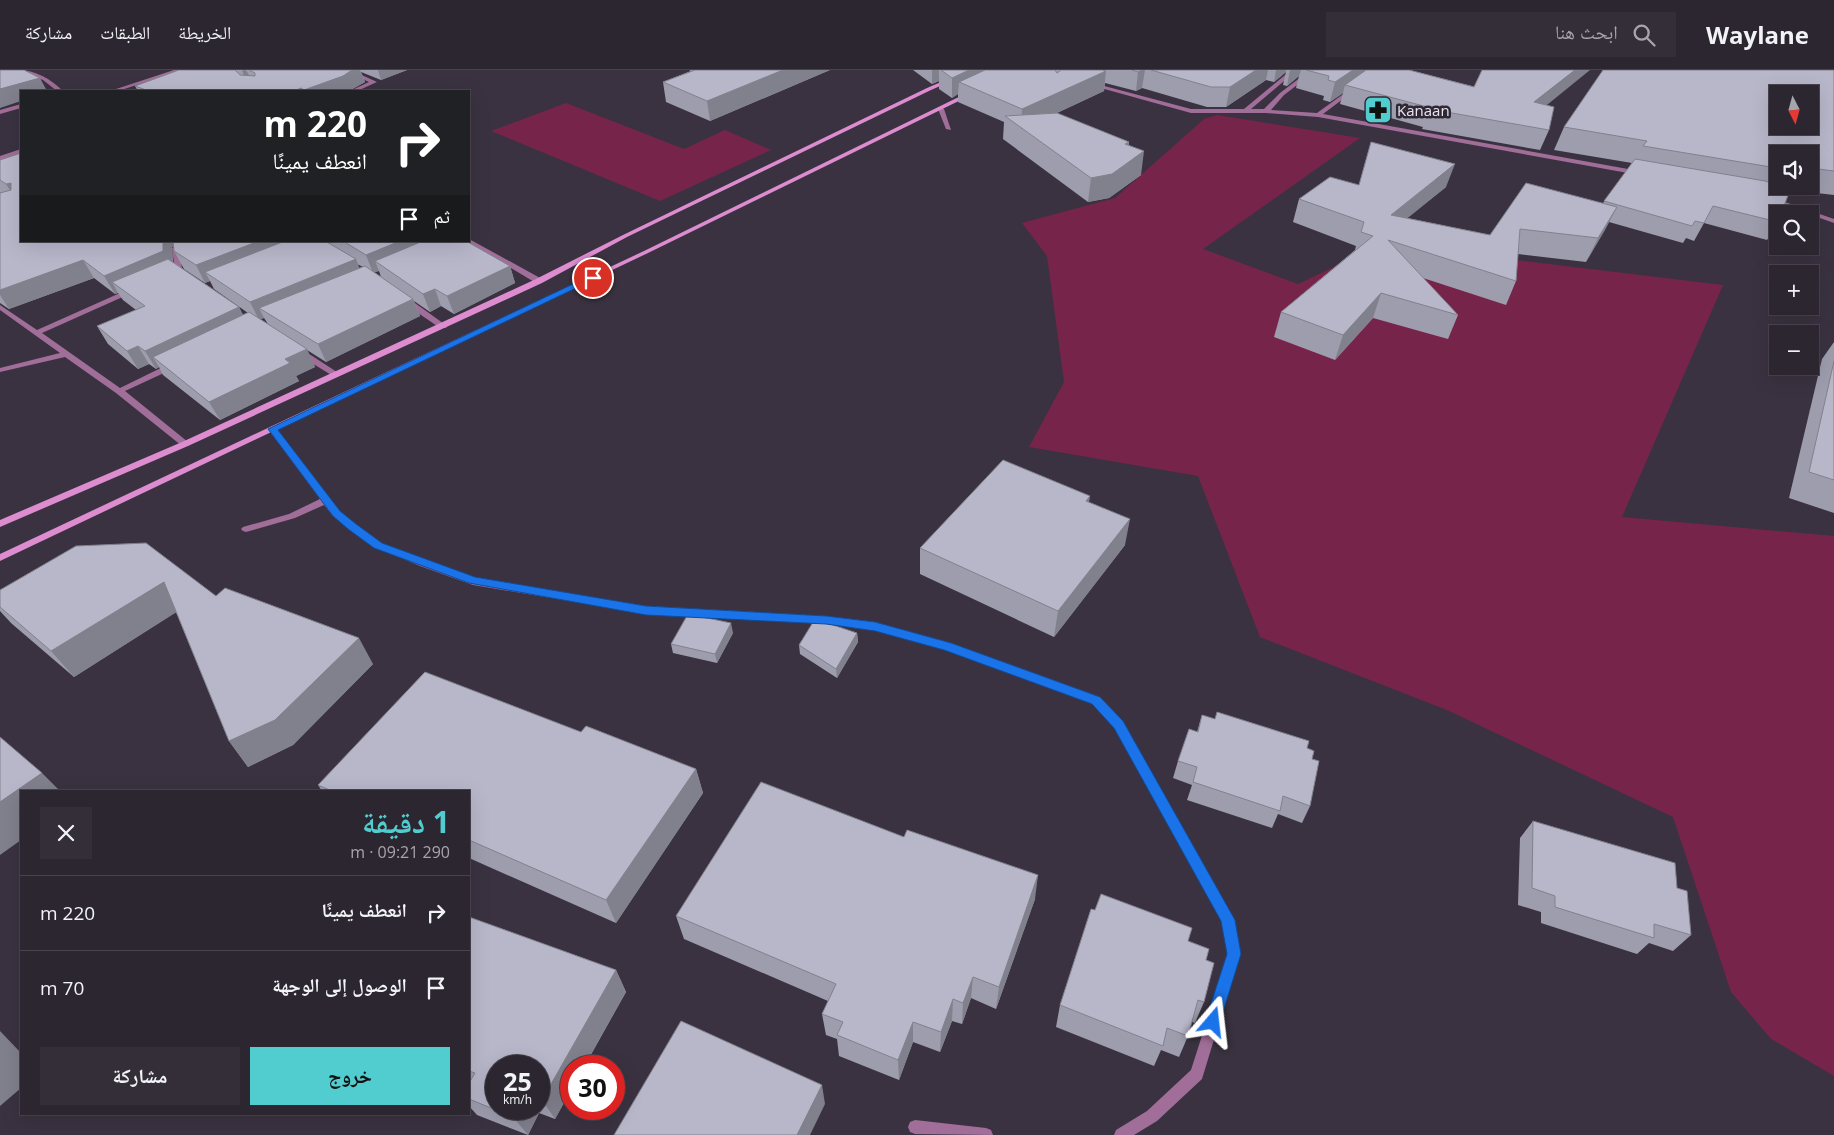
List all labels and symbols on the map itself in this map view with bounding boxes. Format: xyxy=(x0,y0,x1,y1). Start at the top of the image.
north arrow xyxy=(1769,85,1819,135)
pharmacy icon: Kanaan xyxy=(1363,95,1393,125)
place label: Kanaan xyxy=(1397,100,1450,120)
pin xyxy=(572,257,614,299)
position arrow xyxy=(1186,995,1238,1047)
speed limit sign: 30 xyxy=(560,1055,625,1120)

